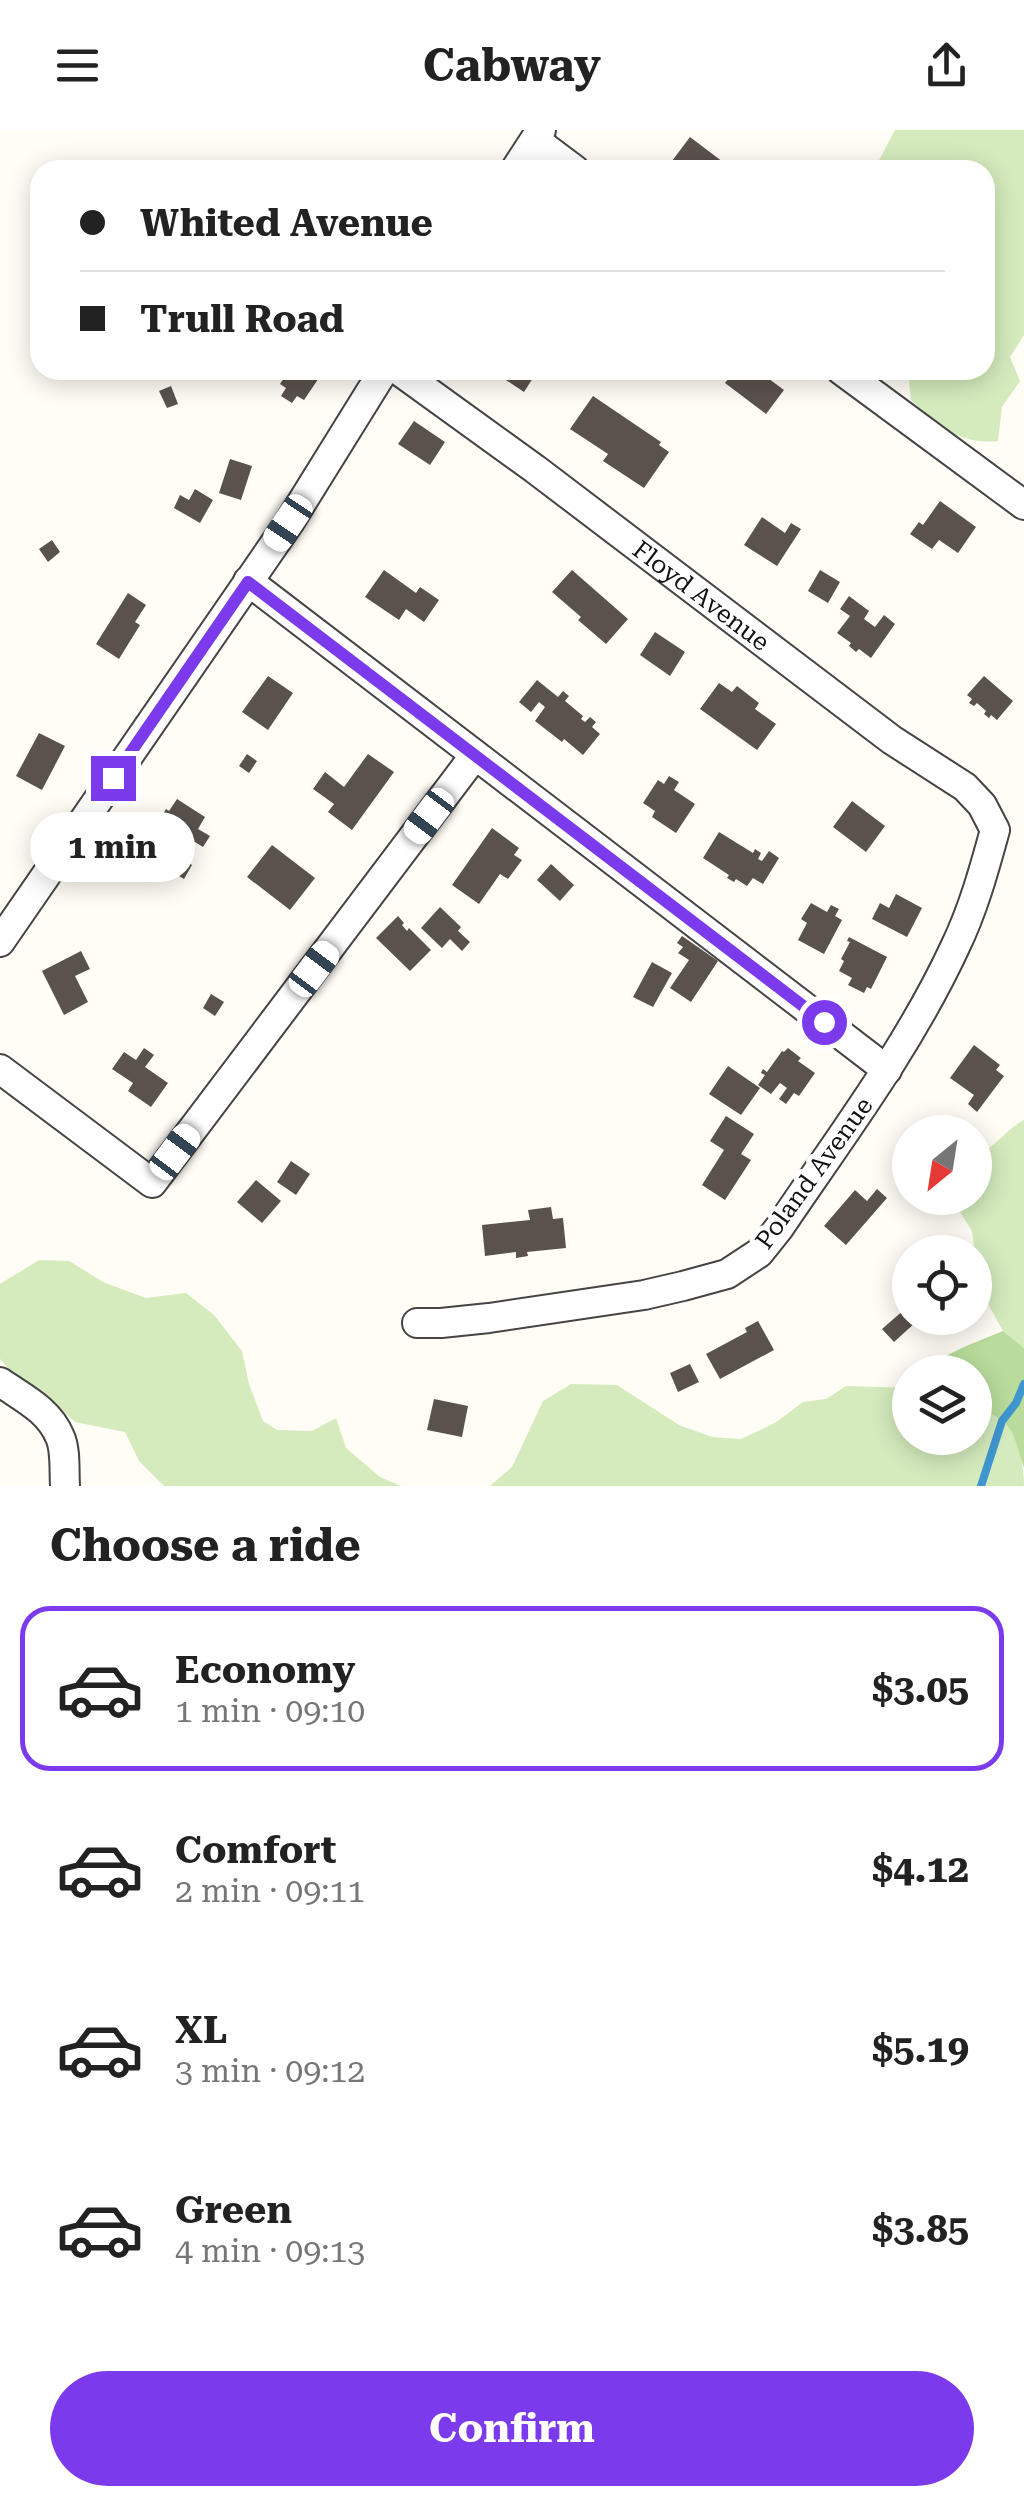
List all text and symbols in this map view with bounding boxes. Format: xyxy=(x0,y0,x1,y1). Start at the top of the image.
icon: menu xyxy=(50,38,105,93)
icon: share xyxy=(919,38,974,93)
text: Cabway xyxy=(423,39,601,92)
text: Whited Avenue xyxy=(140,201,433,245)
text: Trull Road xyxy=(140,297,344,341)
car xyxy=(259,490,317,556)
street label: Floyd Avenue xyxy=(627,534,776,656)
route end xyxy=(91,756,136,801)
car xyxy=(399,783,459,849)
callout: 1 min xyxy=(31,813,196,883)
text: 1 min xyxy=(68,828,157,866)
car xyxy=(284,936,344,1002)
route start xyxy=(802,1000,847,1045)
street label: Poland Avenue xyxy=(749,1092,879,1254)
north arrow xyxy=(892,1115,992,1215)
map controls xyxy=(892,1115,992,1455)
car xyxy=(145,1119,205,1185)
button: locate xyxy=(892,1235,992,1335)
button: layers xyxy=(892,1355,992,1455)
text: Choose a ride xyxy=(50,1519,361,1572)
icon: car xyxy=(55,1644,145,1734)
text: Economy xyxy=(175,1648,355,1692)
text: $3.05 xyxy=(872,1667,969,1711)
text: 1 min · 09:10 xyxy=(175,1692,365,1730)
icon: car xyxy=(55,1824,145,1914)
text: Comfort xyxy=(175,1828,336,1872)
text: $4.12 xyxy=(872,1847,969,1891)
text: 2 min · 09:11 xyxy=(175,1872,365,1910)
icon: car xyxy=(55,2004,145,2094)
text: XL xyxy=(175,2008,227,2052)
text: $5.19 xyxy=(872,2027,969,2071)
text: 3 min · 09:12 xyxy=(175,2052,365,2090)
icon: car xyxy=(55,2184,145,2274)
text: Green xyxy=(175,2188,292,2232)
text: $3.85 xyxy=(872,2207,969,2251)
text: 4 min · 09:13 xyxy=(175,2232,365,2270)
button: Confirm xyxy=(50,2371,974,2486)

